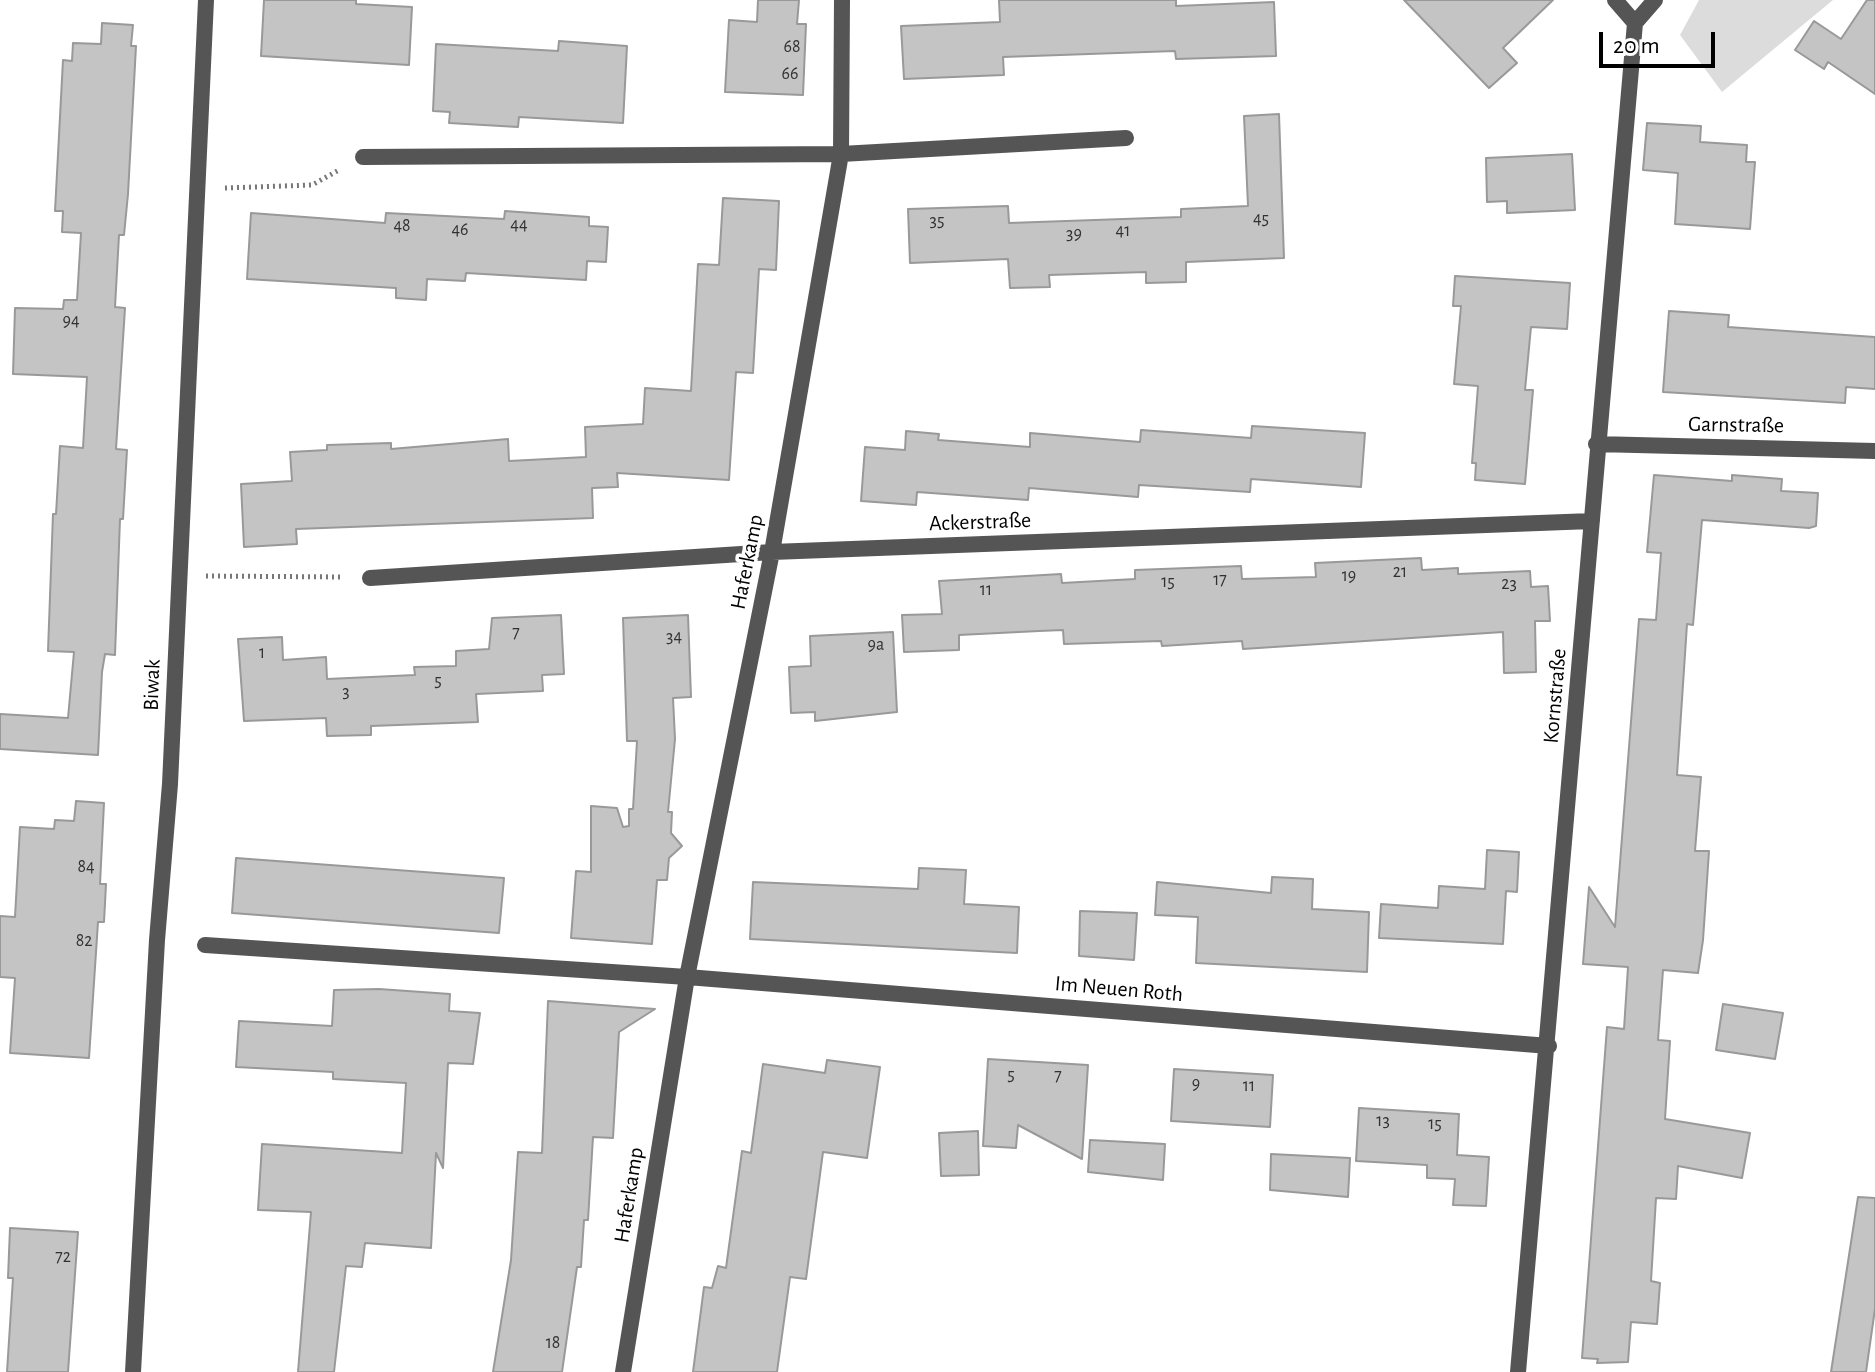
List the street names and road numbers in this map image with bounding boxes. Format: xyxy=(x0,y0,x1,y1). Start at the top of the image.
street label: Garnstraße xyxy=(1688,411,1784,439)
street label: Ackerstraße xyxy=(928,507,1032,537)
street label: Haferkamp xyxy=(725,512,769,612)
street label: Kornstraße xyxy=(1538,647,1572,745)
street label: Biwak xyxy=(138,659,166,711)
street label: Im Neuen Roth xyxy=(1054,970,1184,1008)
street label: Haferkamp xyxy=(608,1145,650,1245)

